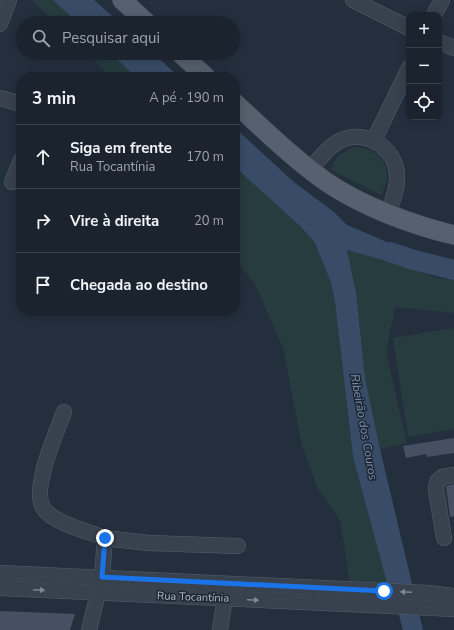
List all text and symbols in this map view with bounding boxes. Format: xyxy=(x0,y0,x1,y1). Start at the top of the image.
map controls xyxy=(406,12,442,120)
button: + xyxy=(406,12,442,48)
search box xyxy=(16,16,240,60)
icon: search xyxy=(30,27,52,49)
text: Pesquisar aqui xyxy=(62,28,160,48)
button: − xyxy=(406,48,442,84)
button: locate xyxy=(406,84,442,120)
text: 3 min xyxy=(32,87,76,110)
text: A pé · 190 m xyxy=(149,89,224,107)
text: Siga em frente xyxy=(70,138,172,158)
icon: ahead xyxy=(32,146,54,168)
text: 170 m xyxy=(186,148,224,166)
text: Rua Tocantínia xyxy=(70,158,155,176)
icon: right xyxy=(32,210,54,232)
text: Vire à direita xyxy=(70,211,159,231)
text: 20 m xyxy=(194,212,224,230)
icon: arrive xyxy=(32,274,54,296)
text: Chegada ao destino xyxy=(70,275,208,295)
water label: Ribeirão dos Couros xyxy=(347,373,381,482)
route end xyxy=(96,529,114,547)
route start xyxy=(375,582,393,600)
one-way arrow xyxy=(33,586,45,593)
street label: Rua Tocantínia xyxy=(157,588,230,606)
one-way arrow xyxy=(399,589,412,595)
one-way arrow xyxy=(247,596,259,603)

